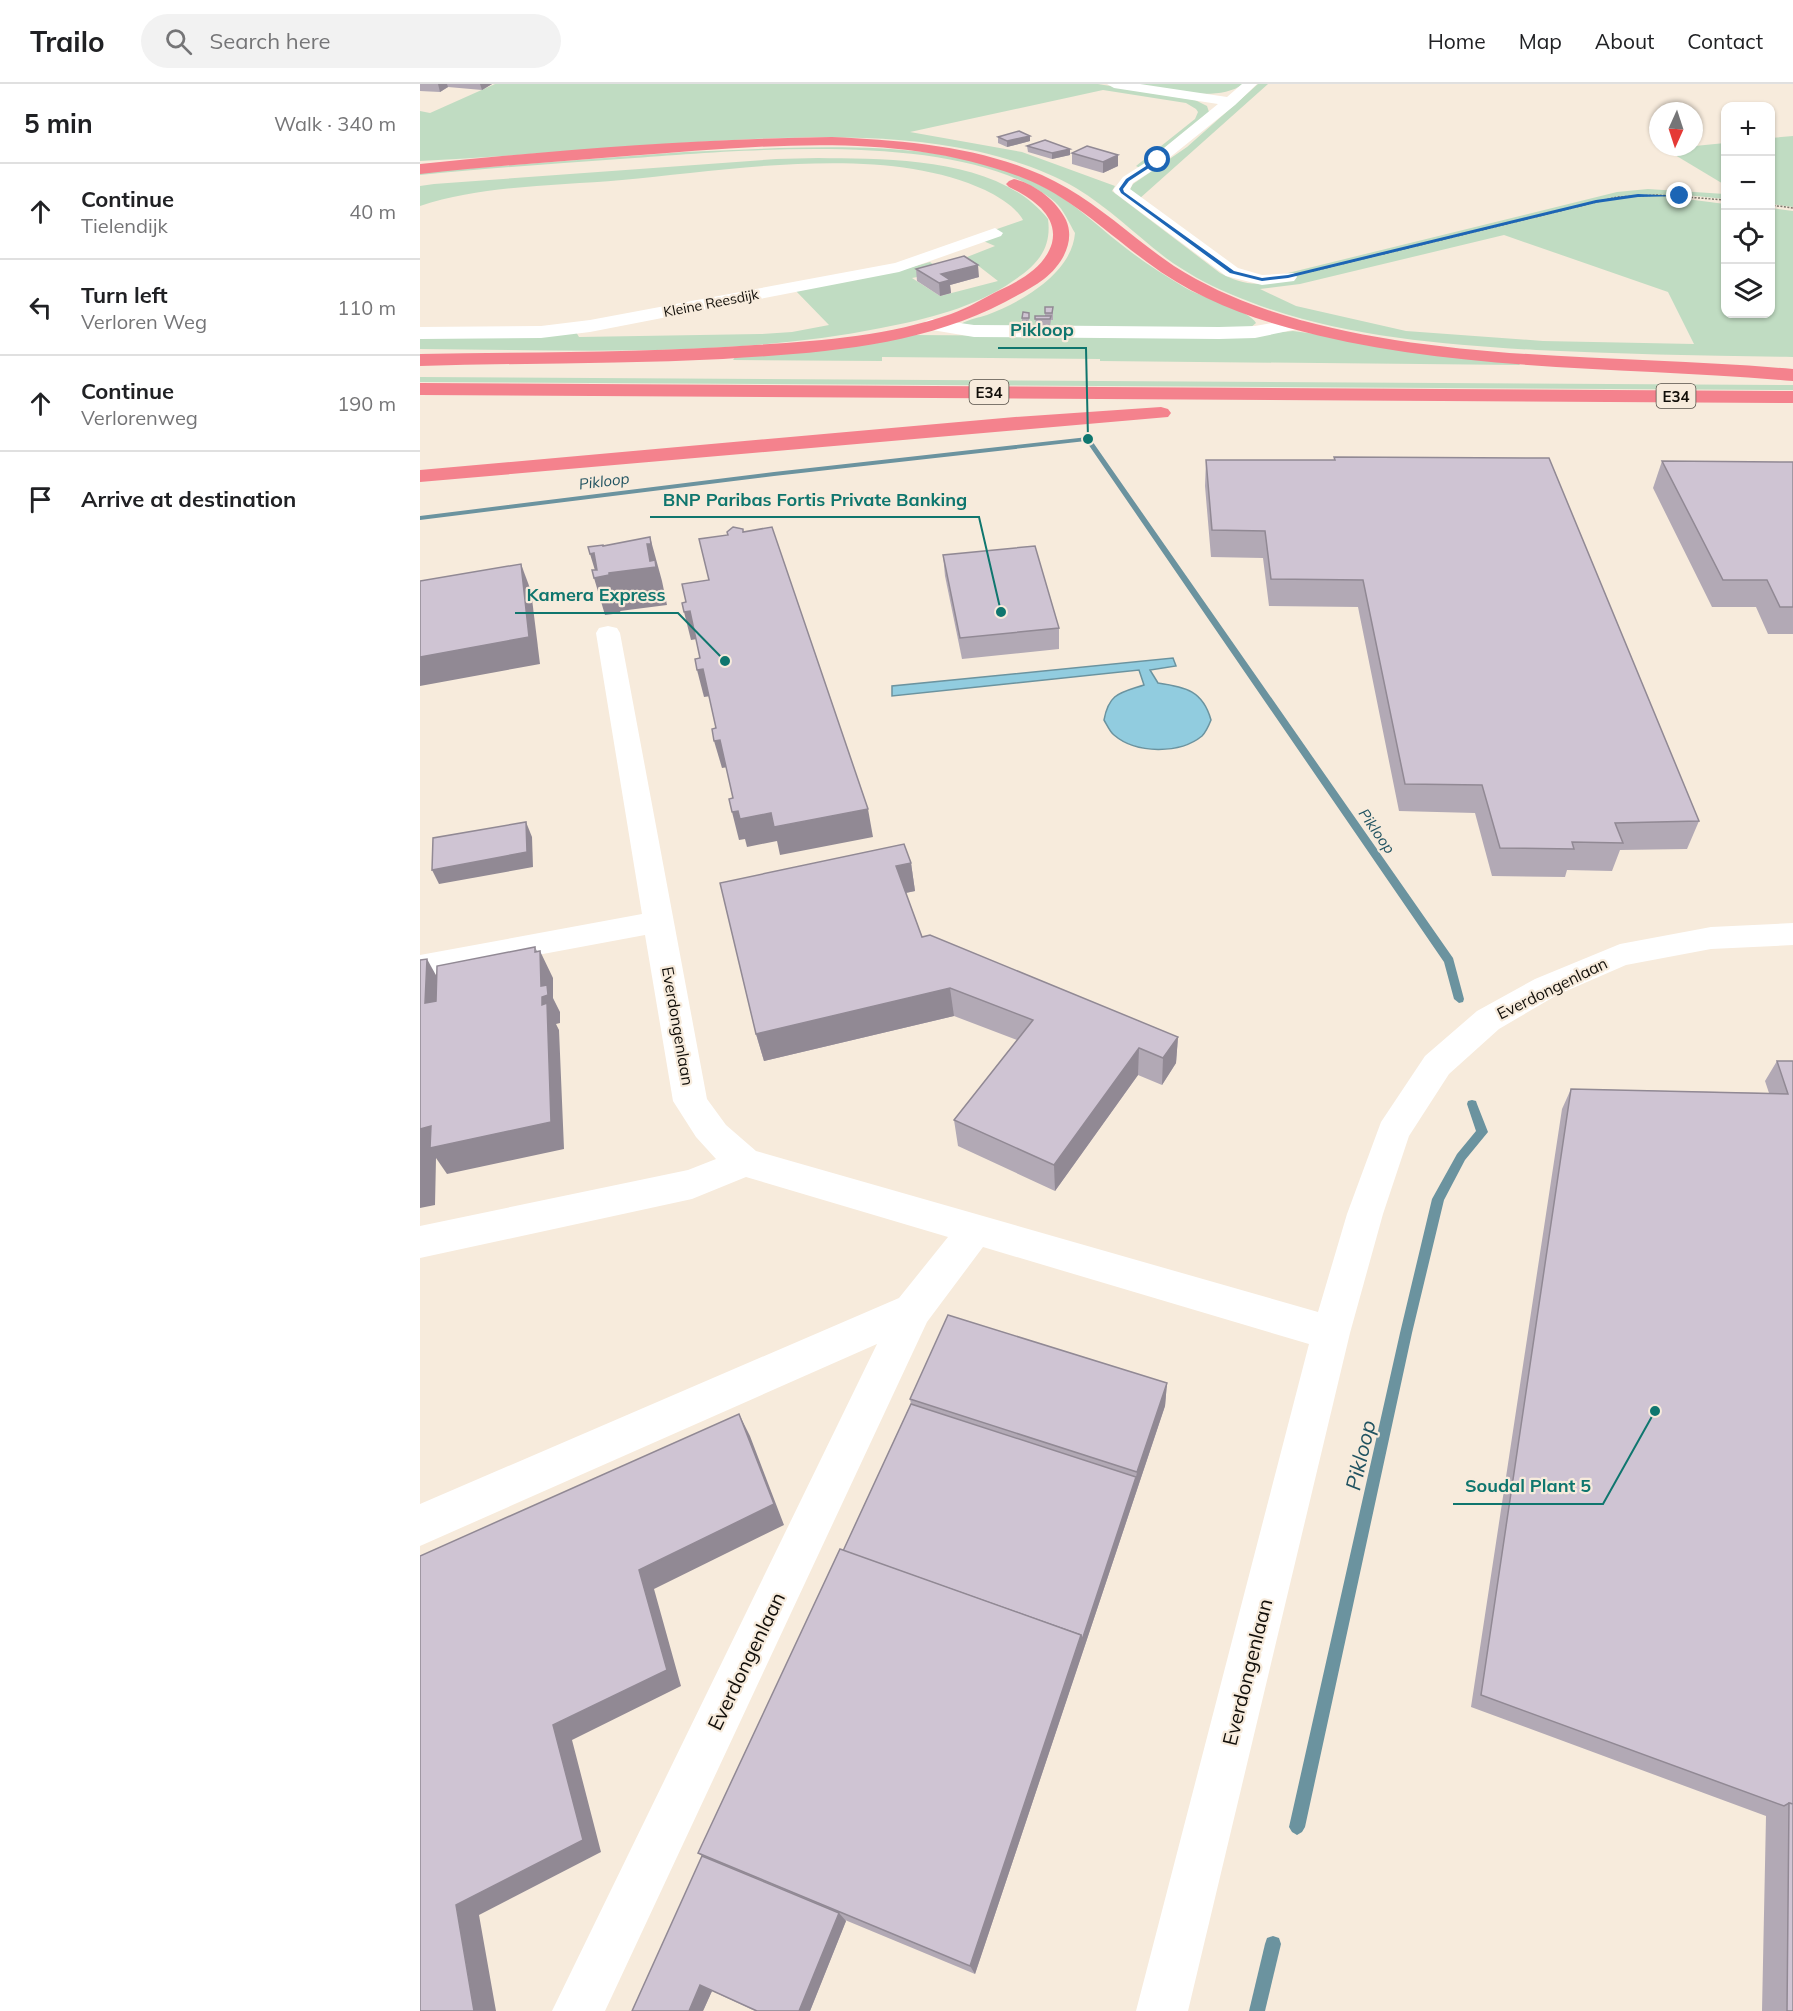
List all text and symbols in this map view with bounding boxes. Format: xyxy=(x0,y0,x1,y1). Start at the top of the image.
search box xyxy=(141,14,561,68)
text: Trailo xyxy=(30,24,105,59)
icon: search xyxy=(162,25,195,58)
text: Search here xyxy=(210,27,331,55)
text: Home xyxy=(1428,28,1486,54)
text: Map xyxy=(1519,28,1562,54)
text: About xyxy=(1595,28,1654,54)
text: Contact xyxy=(1687,28,1763,54)
north arrow xyxy=(1649,102,1703,156)
map controls xyxy=(1721,102,1775,318)
button: + xyxy=(1721,102,1775,156)
text: 5 min xyxy=(24,107,93,140)
text: Walk · 340 m xyxy=(274,111,396,136)
route start xyxy=(1144,146,1170,172)
button: − xyxy=(1721,156,1775,210)
route end xyxy=(1666,182,1692,208)
text: Continue xyxy=(81,185,174,213)
icon: ahead xyxy=(24,195,57,228)
text: 40 m xyxy=(349,199,396,224)
button: locate xyxy=(1721,210,1775,264)
text: Tielendijk xyxy=(81,213,168,238)
button: layers xyxy=(1721,264,1775,318)
text: Turn left xyxy=(81,281,168,309)
street label: Kleine Reesdijk xyxy=(662,285,761,321)
icon: left xyxy=(24,291,57,324)
text: 110 m xyxy=(337,295,396,320)
text: Verloren Weg xyxy=(81,309,207,334)
callout: Pikloop xyxy=(998,312,1086,348)
text: Pikloop xyxy=(1010,318,1074,341)
text: Continue xyxy=(81,377,174,405)
road number: E34 xyxy=(970,380,1008,404)
road number: E34 xyxy=(1656,384,1696,408)
icon: ahead xyxy=(24,387,57,420)
text: 190 m xyxy=(337,391,396,416)
text: Verlorenweg xyxy=(81,405,198,430)
water label: Pikloop xyxy=(578,468,630,494)
callout: BNP Paribas Fortis Private Banking xyxy=(650,481,979,517)
icon: arrive xyxy=(24,483,57,516)
text: Arrive at destination xyxy=(81,485,296,513)
text: BNP Paribas Fortis Private Banking xyxy=(663,488,967,511)
callout: Kamera Express xyxy=(515,577,678,613)
text: Kamera Express xyxy=(527,583,665,606)
water label: Pikloop xyxy=(1355,805,1399,857)
street label: Everdongenlaan xyxy=(1494,953,1610,1023)
street label: Everdongenlaan xyxy=(658,965,698,1087)
water label: Pikloop xyxy=(1339,1417,1381,1493)
callout: Soudal Plant 5 xyxy=(1453,1468,1603,1504)
text: Soudal Plant 5 xyxy=(1465,1474,1591,1497)
street label: Everdongenlaan xyxy=(702,1588,790,1734)
street label: Everdongenlaan xyxy=(1217,1596,1277,1748)

